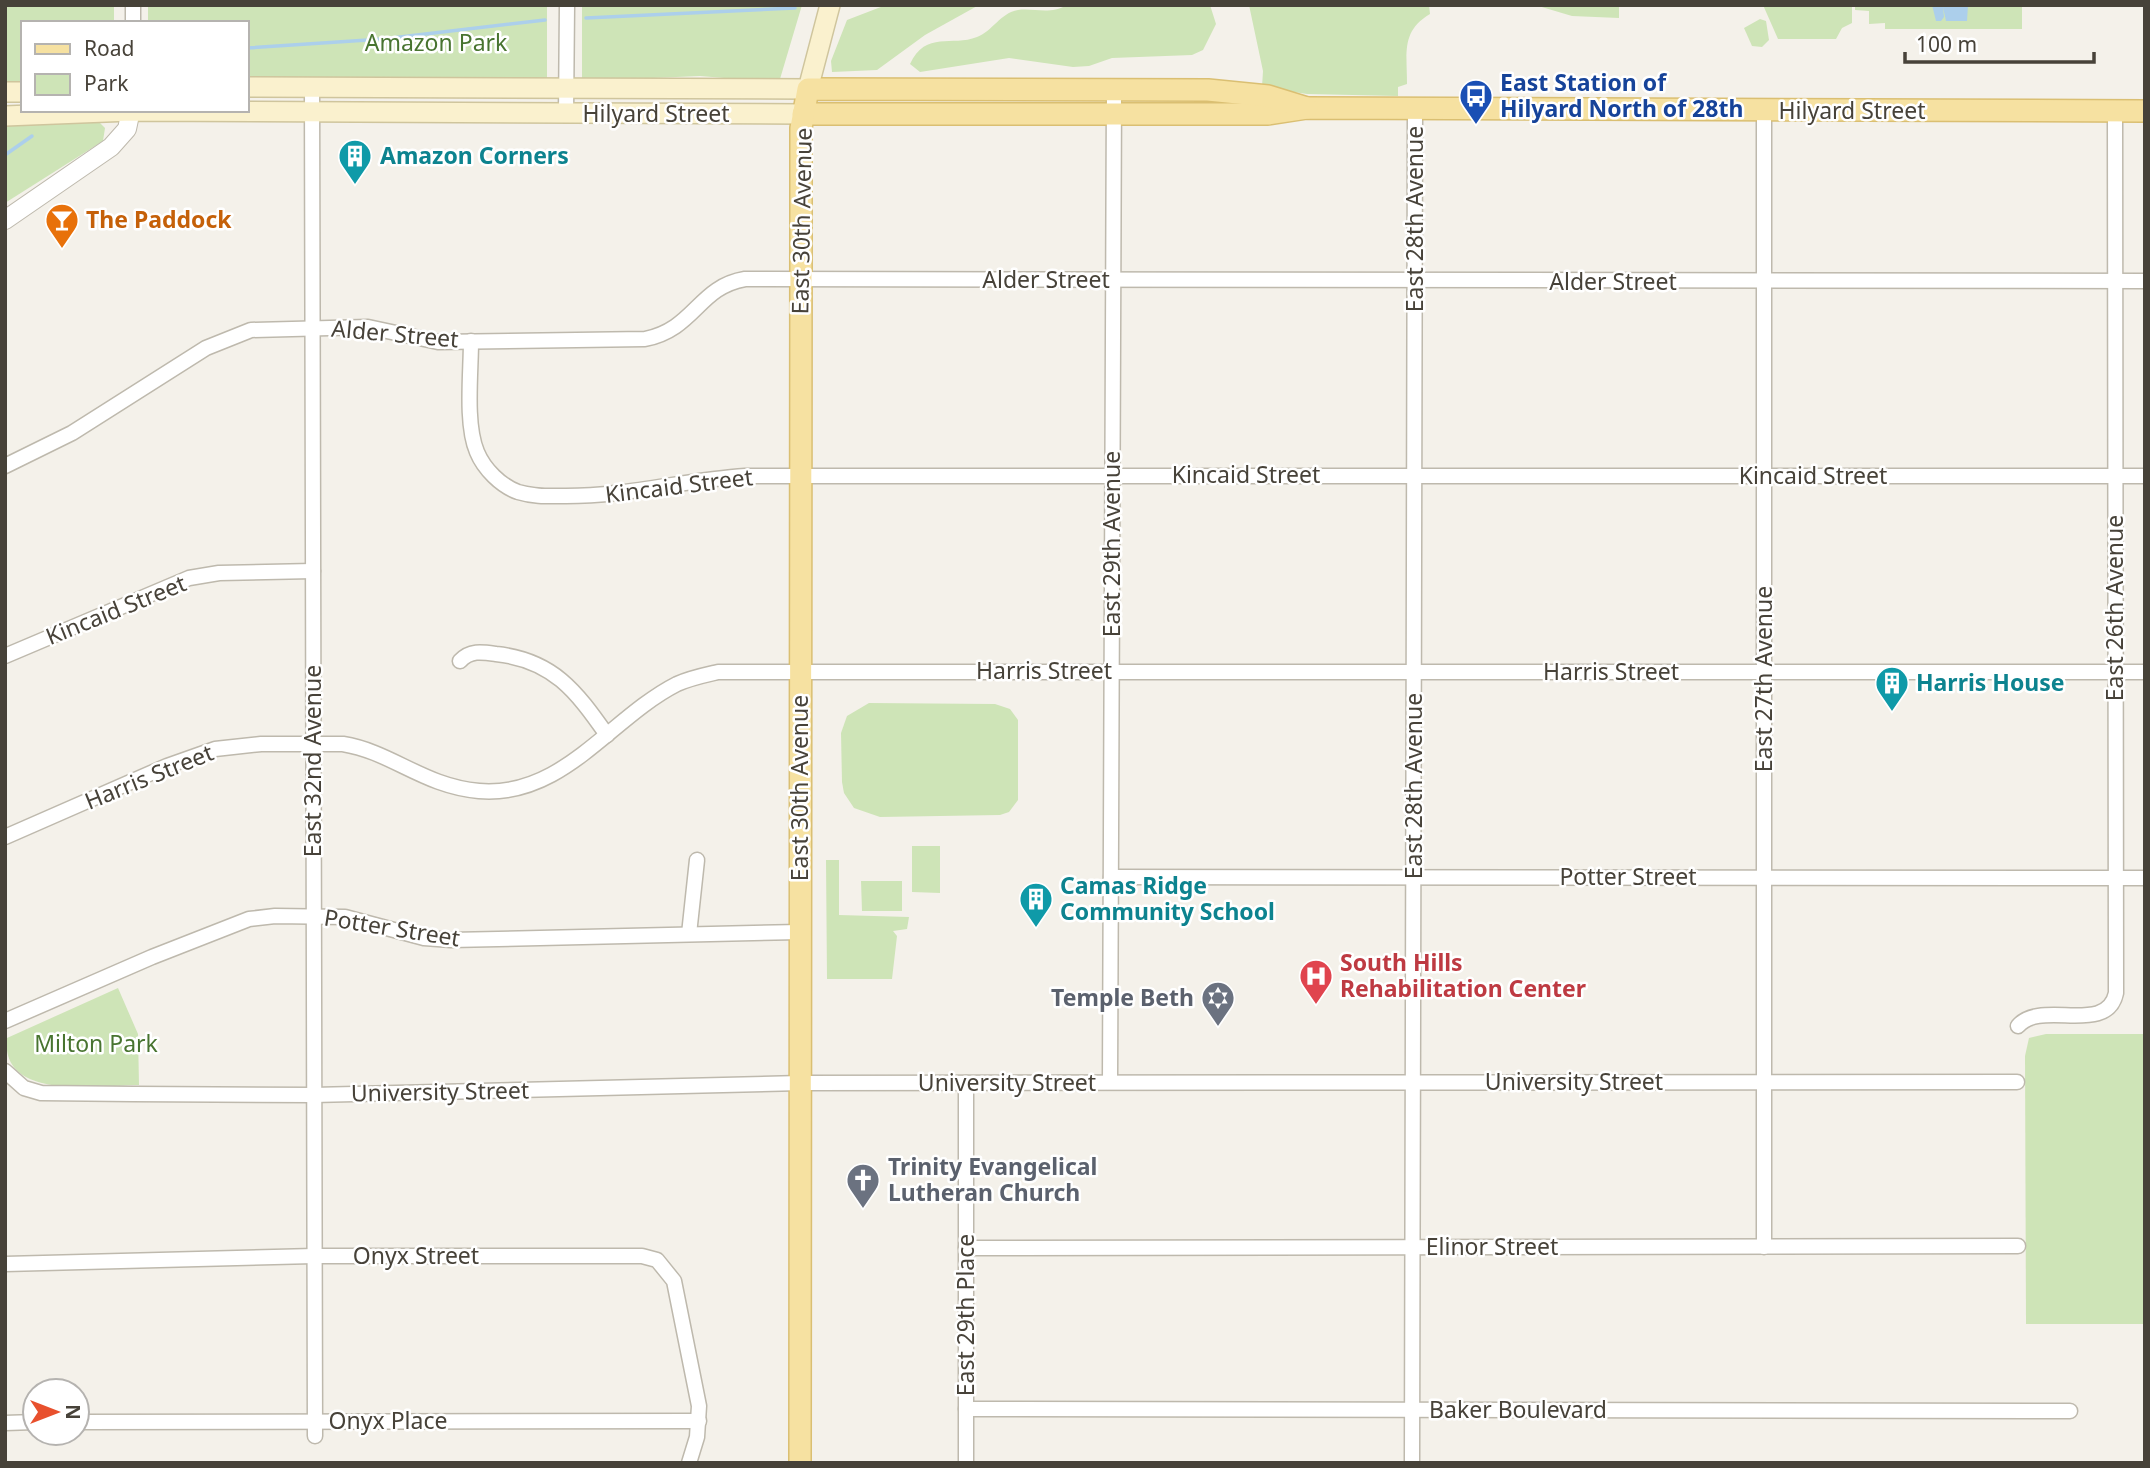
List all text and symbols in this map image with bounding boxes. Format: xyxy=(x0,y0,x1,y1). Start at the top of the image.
legend xyxy=(21,21,248,112)
scale bar xyxy=(1905,21,2094,65)
park label: Amazon Park xyxy=(365,26,508,58)
text: 100 m xyxy=(1916,30,1977,58)
text: Road xyxy=(84,34,134,62)
place label: East Station of Hilyard North of 28th xyxy=(1500,66,1743,124)
text: Park xyxy=(84,69,129,97)
bus stop icon: East Station of Hilyard North of 28th xyxy=(1457,77,1495,126)
street label: Hilyard Street xyxy=(1779,94,1925,126)
street label: Hilyard Street xyxy=(583,97,729,129)
street label: East 28th Avenue xyxy=(1398,126,1430,312)
street label: East 30th Avenue xyxy=(783,127,819,315)
building icon: Amazon Corners xyxy=(336,137,374,186)
place label: Amazon Corners xyxy=(380,139,569,171)
bar icon: The Paddock xyxy=(43,201,81,250)
place label: The Paddock xyxy=(86,203,232,235)
street label: Alder Street xyxy=(982,263,1110,295)
street label: Alder Street xyxy=(1549,265,1677,297)
street label: Alder Street xyxy=(330,312,460,354)
street label: East 29th Avenue xyxy=(1095,451,1127,637)
street label: Kincaid Street xyxy=(1172,458,1320,490)
street label: Kincaid Street xyxy=(1739,459,1887,491)
street label: Kincaid Street xyxy=(603,460,755,510)
street label: East 26th Avenue xyxy=(2098,515,2130,701)
street label: Kincaid Street xyxy=(41,566,191,652)
street label: East 27th Avenue xyxy=(1747,586,1779,772)
street label: Harris Street xyxy=(976,654,1112,686)
street label: Harris Street xyxy=(1543,655,1679,687)
building icon: Harris House xyxy=(1873,664,1911,713)
street label: East 32nd Avenue xyxy=(296,665,328,857)
place label: Harris House xyxy=(1916,666,2065,698)
street label: East 28th Avenue xyxy=(1397,693,1429,879)
street label: East 30th Avenue xyxy=(783,695,815,881)
street label: Harris Street xyxy=(80,736,218,816)
street label: Potter Street xyxy=(1559,860,1697,892)
place label: Camas Ridge Community School xyxy=(1060,869,1275,927)
building icon: Camas Ridge Community School xyxy=(1017,880,1055,929)
street label: Potter Street xyxy=(322,900,462,954)
place label: South Hills Rehabilitation Center xyxy=(1340,946,1586,1004)
hospital icon: South Hills Rehabilitation Center xyxy=(1297,957,1335,1006)
synagogue icon: Temple Beth xyxy=(1199,979,1237,1028)
place label: Temple Beth xyxy=(1051,981,1194,1013)
park label: Milton Park xyxy=(34,1027,159,1059)
street label: University Street xyxy=(1485,1065,1663,1097)
street label: University Street xyxy=(918,1066,1096,1098)
street label: University Street xyxy=(351,1073,529,1109)
place label: Trinity Evangelical Lutheran Church xyxy=(888,1150,1097,1208)
church icon: Trinity Evangelical Lutheran Church xyxy=(844,1161,882,1210)
street label: Elinor Street xyxy=(1426,1230,1558,1262)
street label: East 29th Place xyxy=(949,1234,981,1396)
street label: Onyx Street xyxy=(353,1239,479,1271)
north arrow xyxy=(21,1377,91,1447)
street label: Baker Boulevard xyxy=(1429,1393,1607,1425)
text: N xyxy=(60,1404,86,1420)
street label: Onyx Place xyxy=(329,1404,447,1436)

